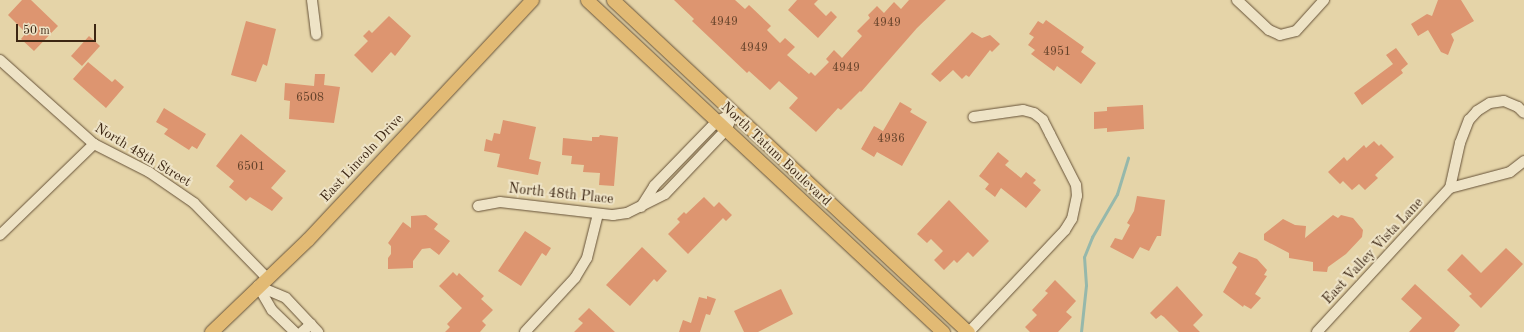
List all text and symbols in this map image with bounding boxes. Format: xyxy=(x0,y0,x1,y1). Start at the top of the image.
scale bar xyxy=(18,16,98,42)
house number: 4949 xyxy=(710,16,738,30)
house number: 4949 xyxy=(873,17,901,31)
text: 50 m xyxy=(23,25,50,37)
house number: 4949 xyxy=(740,42,768,56)
house number: 4951 xyxy=(1043,46,1071,60)
house number: 4949 xyxy=(832,62,860,76)
house number: 6508 xyxy=(296,92,324,106)
street label: North Tatum Boulevard xyxy=(717,99,835,209)
street label: East Lincoln Drive xyxy=(317,111,407,205)
street label: North 48th Street xyxy=(92,120,194,190)
house number: 4936 xyxy=(877,133,905,147)
house number: 6501 xyxy=(237,161,265,175)
street label: North 48th Place xyxy=(508,180,614,208)
street label: East Valley Vista Lane xyxy=(1319,194,1427,308)

